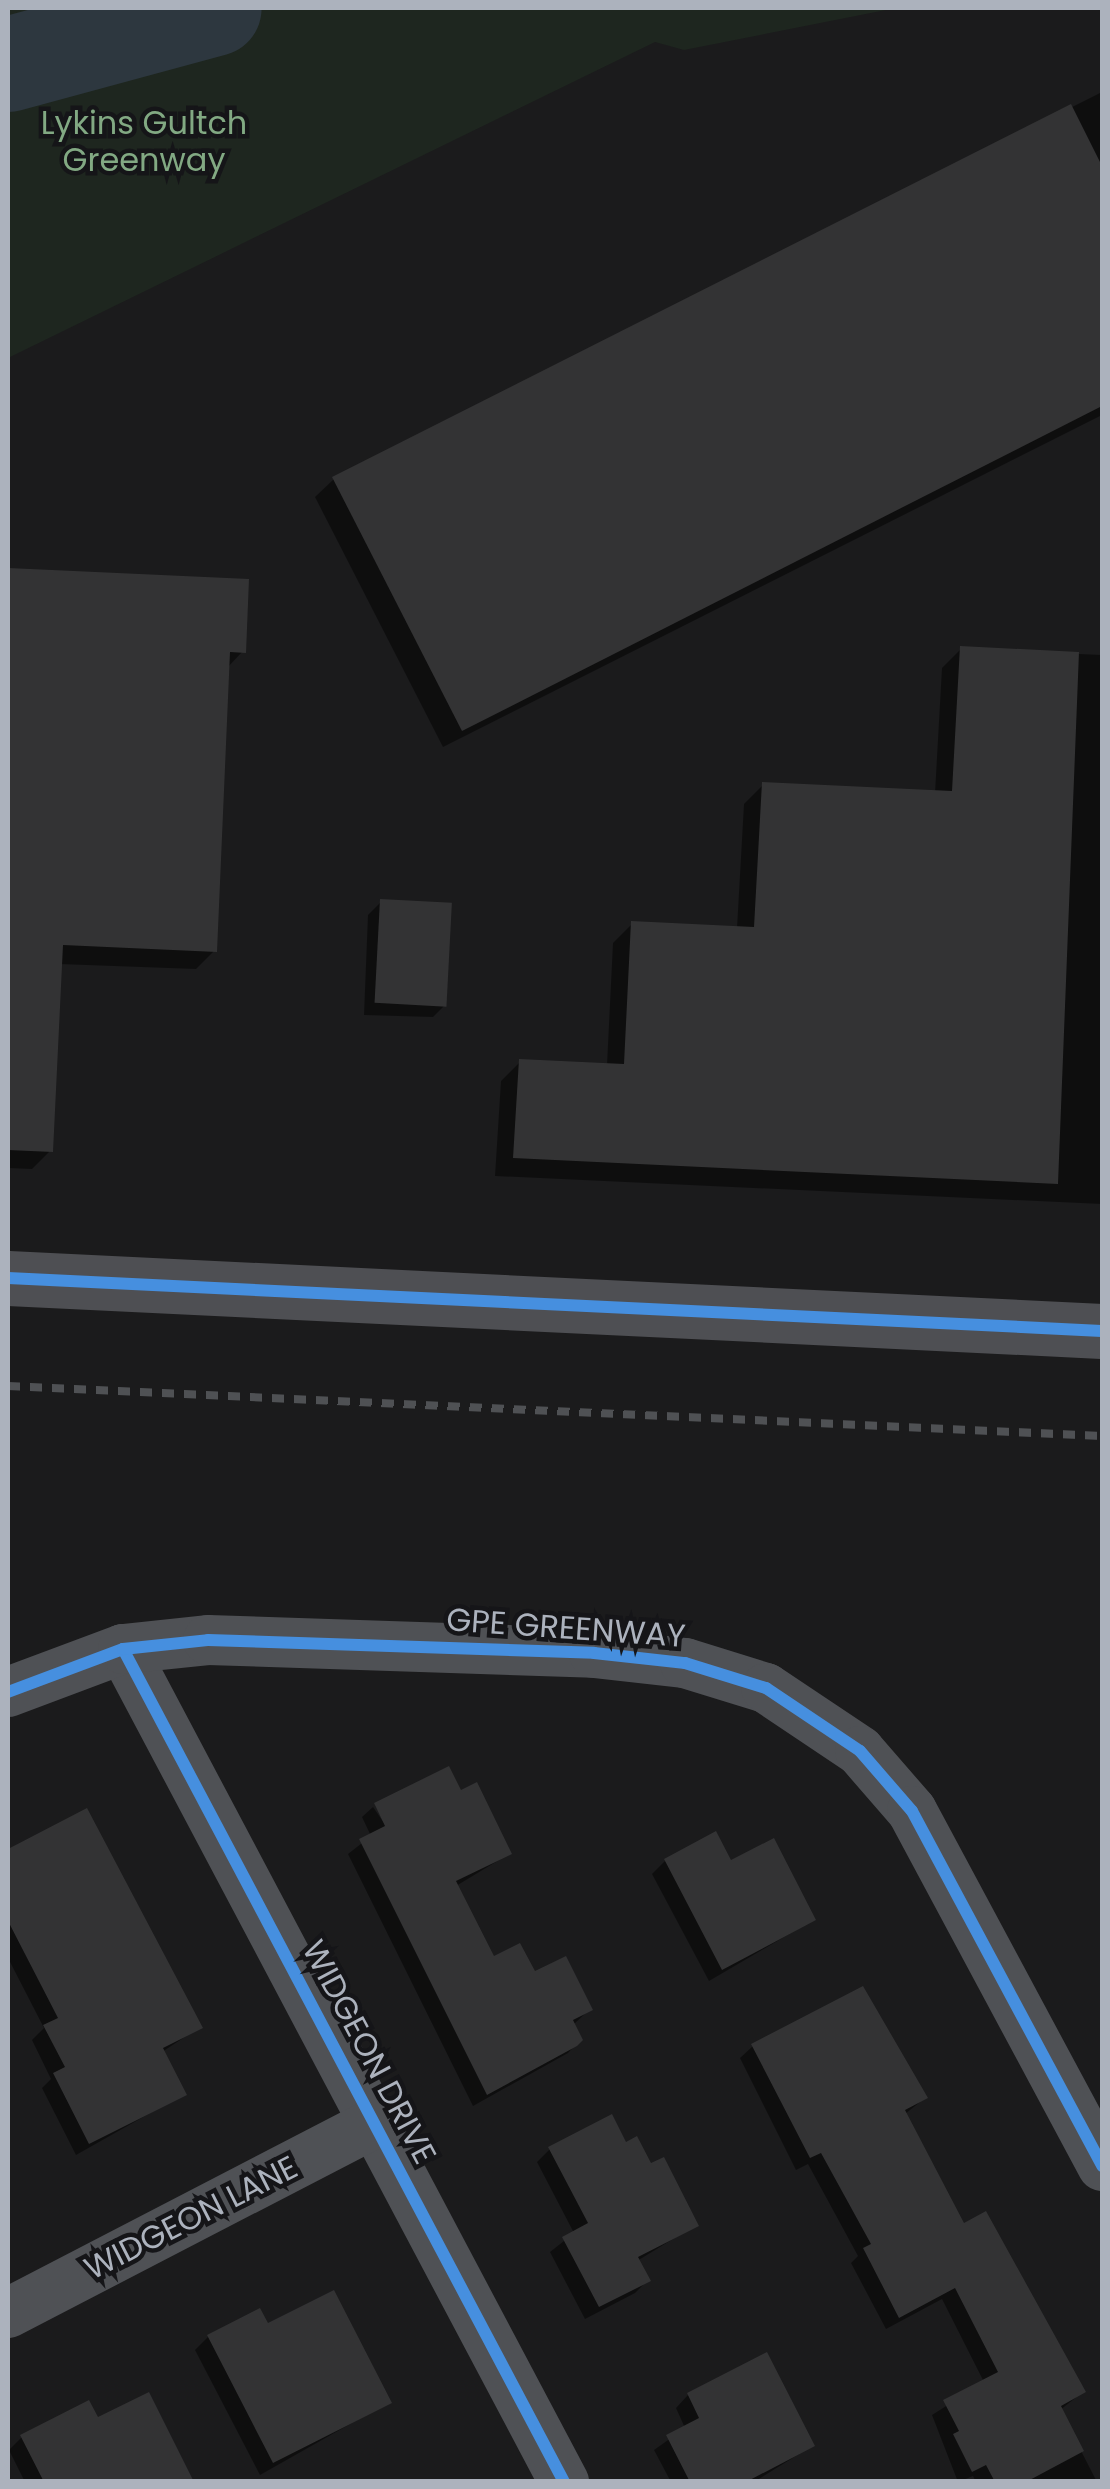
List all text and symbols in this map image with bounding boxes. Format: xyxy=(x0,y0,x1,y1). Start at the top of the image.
park label: Lykins Gultch Greenway xyxy=(41,105,247,180)
street label: GPE GREENWAY xyxy=(445,1600,687,1656)
street label: WIDGEON DRIVE xyxy=(294,1934,444,2170)
street label: WIDGEON LANE xyxy=(78,2148,304,2288)

